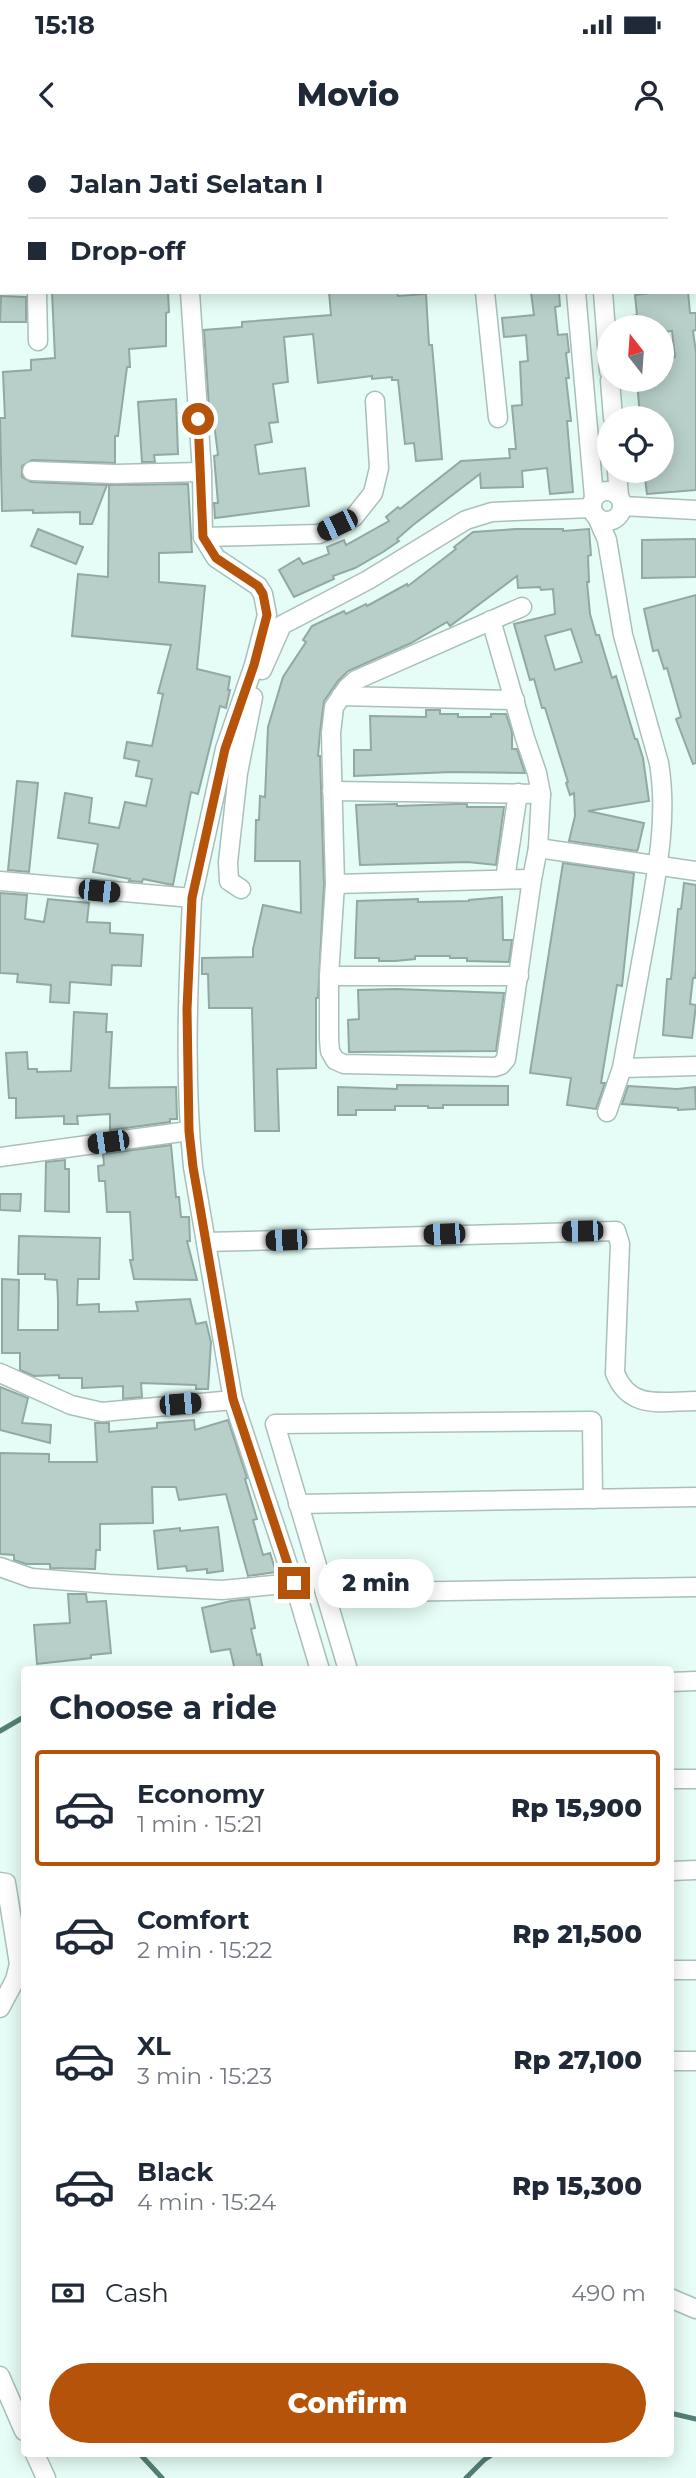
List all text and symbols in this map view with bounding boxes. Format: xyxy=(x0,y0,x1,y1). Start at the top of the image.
text: 15:18 xyxy=(35,9,95,41)
text: Movio xyxy=(297,75,399,114)
icon: back xyxy=(28,76,66,114)
icon: person xyxy=(630,76,668,114)
text: Jalan Jati Selatan I xyxy=(70,168,324,200)
text: Drop-off xyxy=(70,235,185,267)
north arrow xyxy=(597,315,674,392)
map controls xyxy=(597,315,674,483)
route start xyxy=(182,403,214,435)
button: locate xyxy=(597,406,674,483)
car xyxy=(314,506,361,544)
car xyxy=(78,878,121,904)
car xyxy=(86,1129,131,1155)
car xyxy=(561,1220,604,1242)
car xyxy=(423,1223,466,1245)
car xyxy=(265,1229,308,1251)
car xyxy=(159,1392,202,1416)
callout: 2 min xyxy=(318,1558,434,1608)
route end xyxy=(278,1567,310,1599)
text: 2 min xyxy=(342,1569,410,1597)
text: Choose a ride xyxy=(49,1688,277,1727)
icon: car xyxy=(53,1777,116,1840)
text: Economy xyxy=(137,1778,264,1810)
text: Rp 15,900 xyxy=(511,1792,642,1824)
text: 1 min · 15:21 xyxy=(137,1810,263,1838)
icon: car xyxy=(53,1903,116,1966)
text: Comfort xyxy=(137,1904,249,1936)
text: Rp 21,500 xyxy=(512,1918,642,1950)
text: 2 min · 15:22 xyxy=(137,1936,272,1964)
icon: car xyxy=(53,2029,116,2092)
text: XL xyxy=(137,2030,171,2062)
text: Rp 27,100 xyxy=(513,2044,642,2076)
text: 3 min · 15:23 xyxy=(137,2062,272,2090)
icon: car xyxy=(53,2155,116,2218)
text: Black xyxy=(137,2156,213,2188)
text: Rp 15,300 xyxy=(512,2170,642,2202)
text: 4 min · 15:24 xyxy=(137,2188,276,2216)
icon: cash xyxy=(49,2274,87,2312)
text: Cash xyxy=(105,2277,169,2309)
text: 490 m xyxy=(571,2279,646,2307)
button: Confirm xyxy=(49,2363,646,2443)

